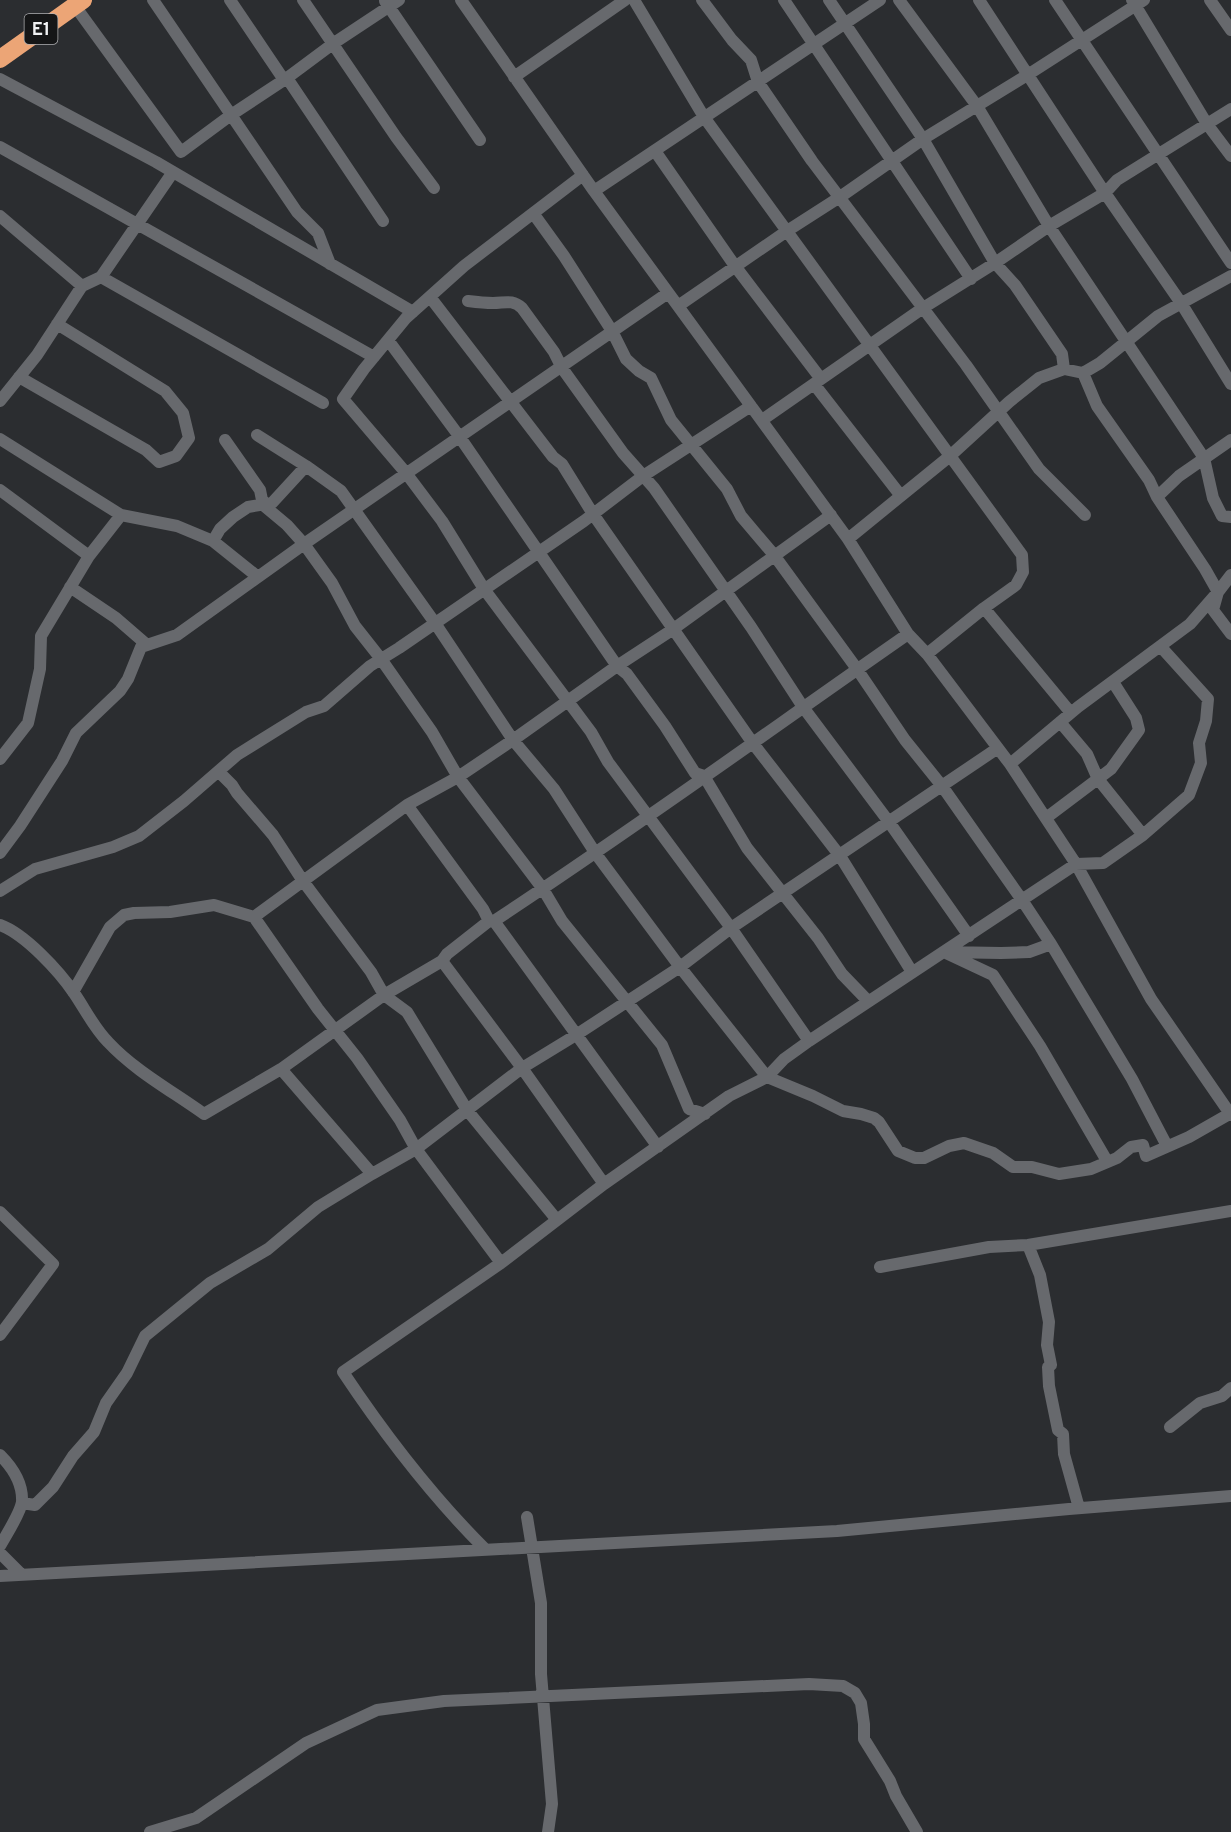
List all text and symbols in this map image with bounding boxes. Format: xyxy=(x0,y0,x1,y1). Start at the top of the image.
road number: E1 xyxy=(24,14,57,44)

